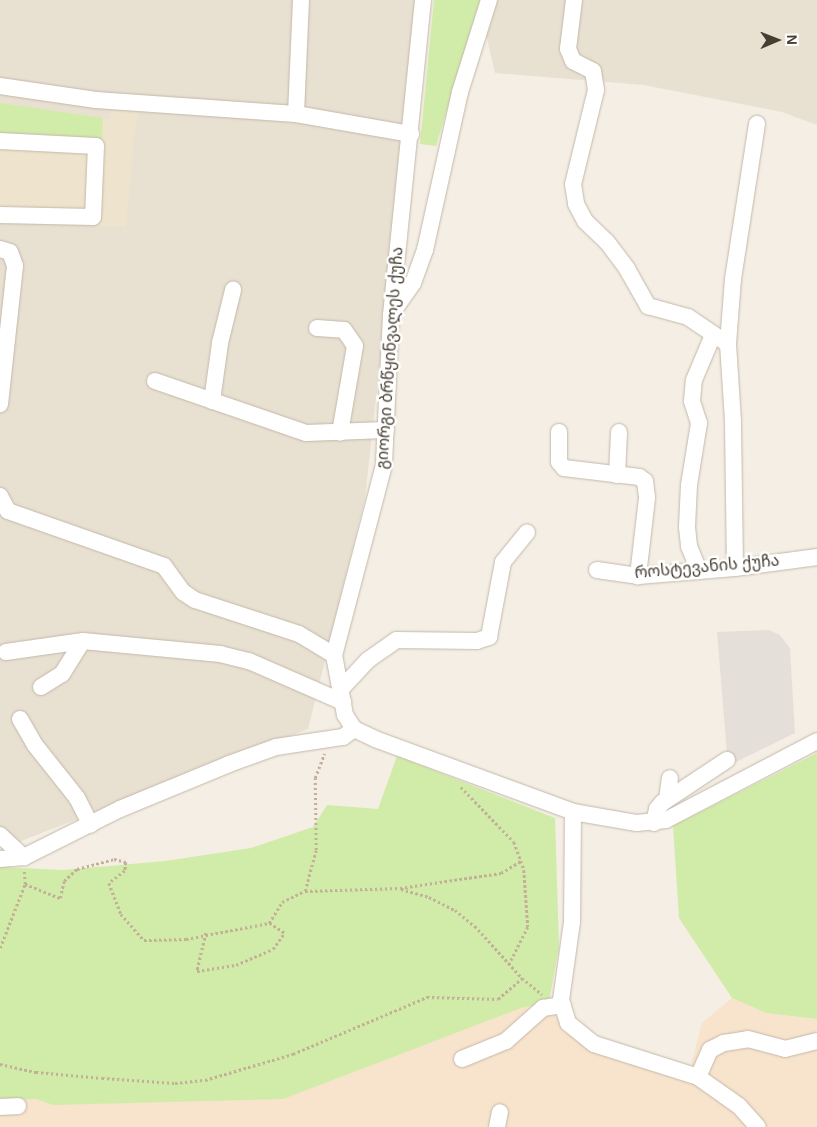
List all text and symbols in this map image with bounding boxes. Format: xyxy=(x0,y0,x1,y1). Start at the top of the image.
north arrow xyxy=(752,15,802,65)
text: N xyxy=(784,35,800,45)
street label: გიორგი ბრწყინვალეს ქუჩა xyxy=(373,246,407,470)
street label: როსტევანის ქუჩა xyxy=(634,551,780,583)

